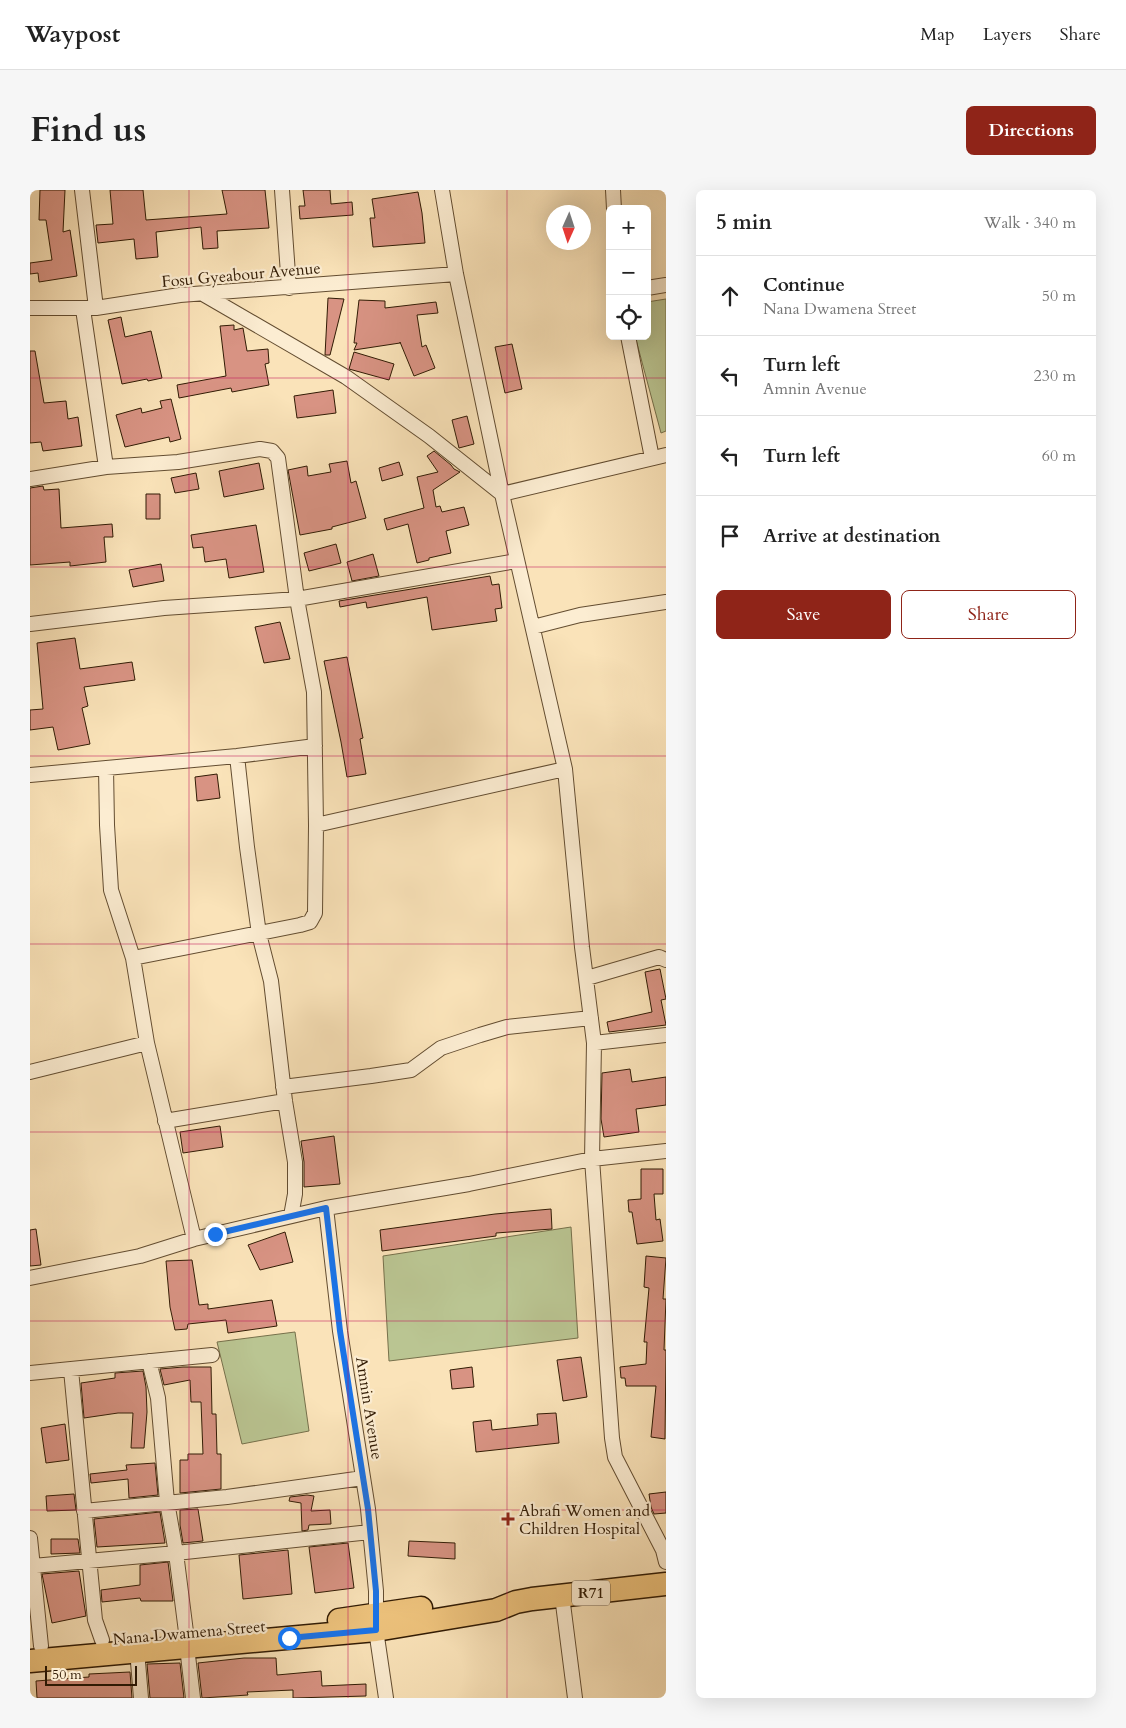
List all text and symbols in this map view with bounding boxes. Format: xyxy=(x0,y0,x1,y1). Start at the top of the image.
text: Waypost xyxy=(25,18,120,51)
text: Map xyxy=(920,22,955,47)
text: Layers xyxy=(983,22,1032,47)
text: Share xyxy=(1060,22,1101,47)
text: Find us xyxy=(30,106,146,154)
button: Directions xyxy=(966,106,1096,155)
north arrow xyxy=(546,205,591,250)
map controls xyxy=(606,205,651,340)
button: + xyxy=(606,205,651,250)
text: 5 min xyxy=(716,208,772,237)
text: Walk · 340 m xyxy=(984,212,1076,234)
button: − xyxy=(606,250,651,295)
street label: Fosu Gyeabour Avenue xyxy=(161,257,322,293)
text: Continue xyxy=(763,272,845,298)
icon: ahead xyxy=(716,282,744,310)
text: 50 m xyxy=(1042,285,1076,307)
button: locate xyxy=(606,295,651,340)
text: Nana Dwamena Street xyxy=(763,298,916,320)
text: Turn left xyxy=(763,352,840,378)
icon: left xyxy=(716,362,744,390)
text: 230 m xyxy=(1034,365,1076,387)
text: Amnin Avenue xyxy=(763,378,867,400)
icon: left xyxy=(716,442,744,470)
text: Turn left xyxy=(763,443,840,469)
text: 60 m xyxy=(1042,445,1076,467)
icon: arrive xyxy=(716,522,744,550)
text: Arrive at destination xyxy=(763,523,940,549)
button: Save xyxy=(716,590,891,639)
button: Share xyxy=(901,590,1076,639)
route end xyxy=(204,1223,227,1246)
street label: Amnin Avenue xyxy=(350,1355,388,1461)
place label: Abrafi Women and Children Hospital xyxy=(519,1500,651,1540)
marker: Abrafi Women and Children Hospital xyxy=(501,1512,515,1526)
road number: R71 xyxy=(572,1580,610,1606)
street label: Nana Dwamena Street xyxy=(112,1615,266,1651)
route start xyxy=(278,1627,301,1650)
scale bar xyxy=(45,1663,138,1686)
text: 50 m xyxy=(52,1665,82,1684)

